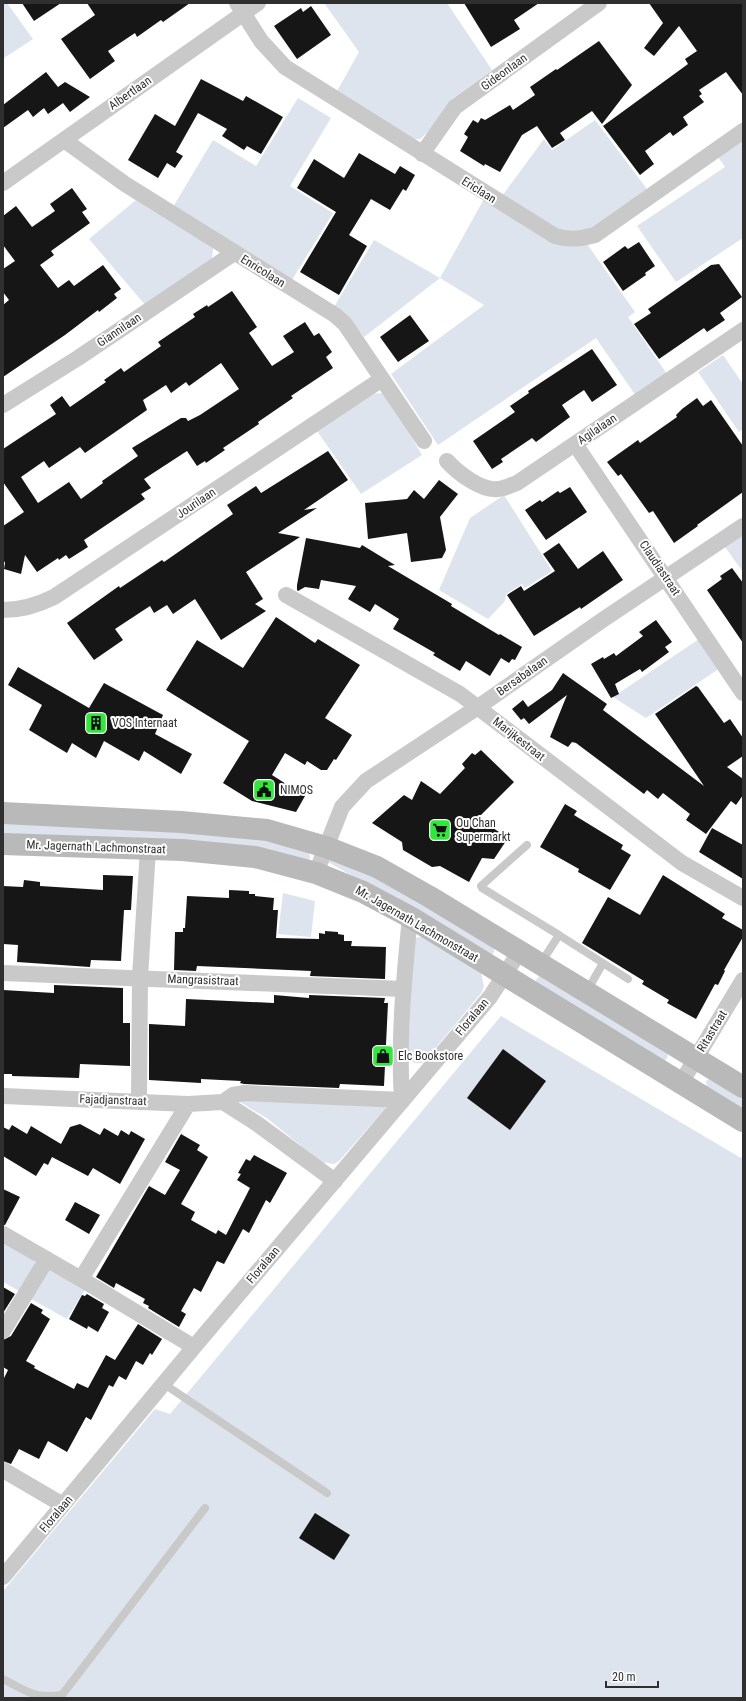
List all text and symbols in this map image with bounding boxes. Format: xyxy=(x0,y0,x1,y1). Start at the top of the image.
street label: Gideonlaan xyxy=(478,51,530,93)
street label: Albertlaan xyxy=(106,73,154,113)
street label: Ericlaan xyxy=(459,174,499,206)
street label: Enricolaan xyxy=(238,252,288,290)
street label: Giannilaan xyxy=(94,310,144,350)
street label: Agilalaan xyxy=(575,411,619,447)
street label: Jourilaan xyxy=(174,485,218,521)
street label: Claudiastraat xyxy=(637,538,684,598)
street label: Bersabalaan xyxy=(494,653,550,699)
building icon: VOS Internaat xyxy=(83,710,109,736)
street label: Marijkestraat xyxy=(490,714,548,764)
place label: VOS Internaat xyxy=(112,716,178,730)
public building icon: NIMOS xyxy=(251,777,277,803)
place label: NIMOS xyxy=(280,783,313,797)
place label: Ou Chan Supermarkt xyxy=(456,816,511,844)
supermarket icon: Ou Chan Supermarkt xyxy=(427,817,453,843)
street label: Mr. Jagernath Lachmonstraat xyxy=(26,838,166,856)
street label: Mr. Jagernath Lachmonstraat xyxy=(353,883,481,965)
street label: Mangrasistraat xyxy=(167,972,239,988)
street label: Floralaan xyxy=(453,996,492,1038)
street label: Ritastraat xyxy=(694,1007,730,1054)
shop icon: Elc Bookstore xyxy=(370,1043,396,1069)
place label: Elc Bookstore xyxy=(398,1049,463,1063)
street label: Fajadjanstraat xyxy=(79,1092,147,1108)
street label: Floralaan xyxy=(244,1244,283,1286)
street label: Floralaan xyxy=(37,1493,76,1535)
scale bar xyxy=(606,1663,658,1689)
text: 20 m xyxy=(612,1670,636,1684)

